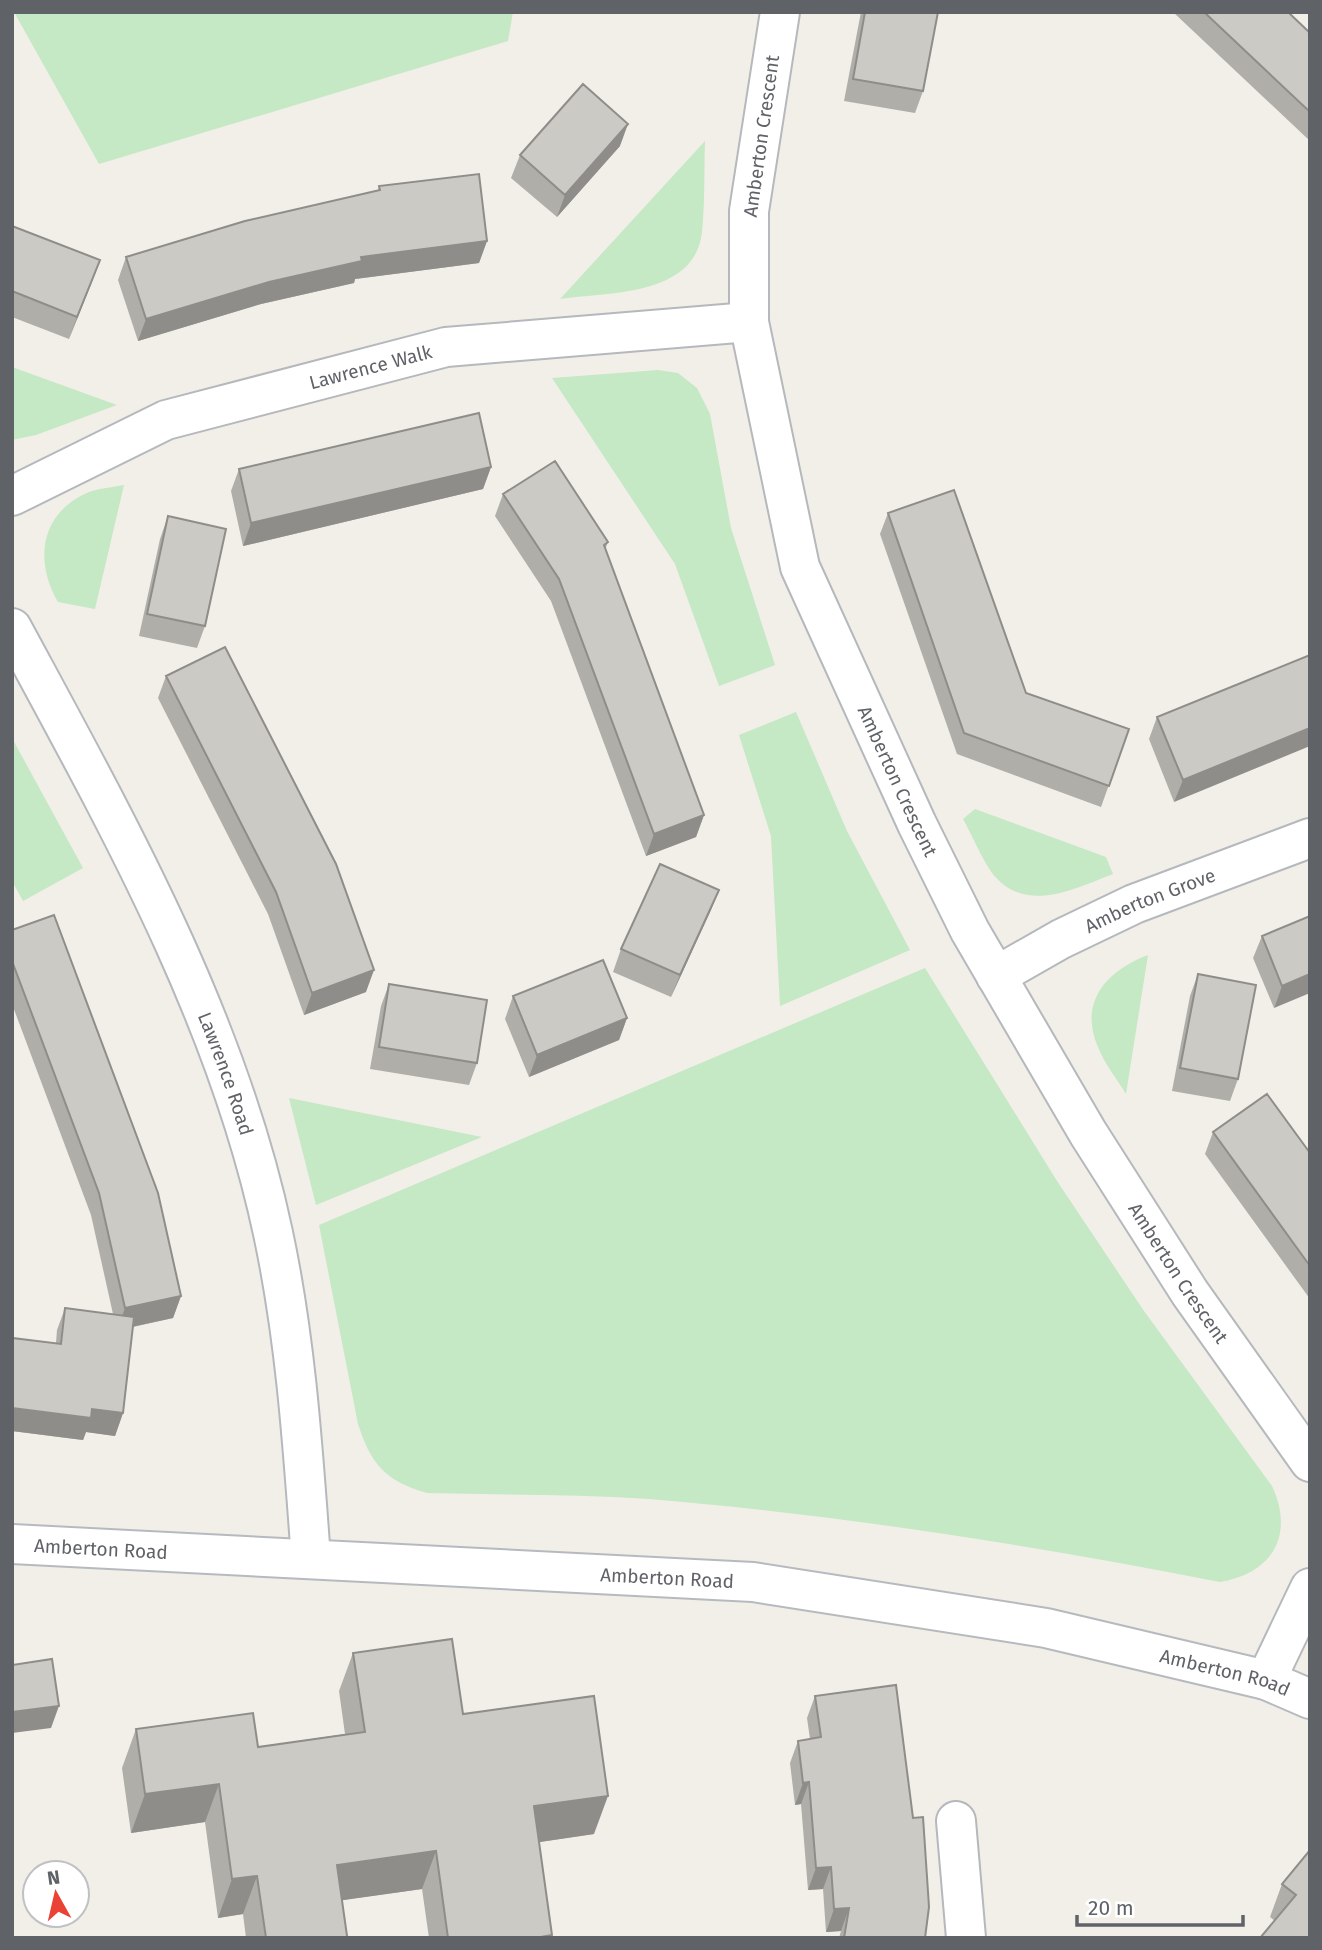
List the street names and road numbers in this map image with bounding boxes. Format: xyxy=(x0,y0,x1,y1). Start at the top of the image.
street label: Amberton Crescent xyxy=(739,53,784,219)
street label: Lawrence Walk xyxy=(307,340,435,394)
street label: Amberton Crescent xyxy=(853,702,942,861)
street label: Amberton Grove xyxy=(1081,864,1219,938)
street label: Lawrence Road xyxy=(193,1009,258,1138)
street label: Amberton Crescent xyxy=(1124,1199,1233,1348)
street label: Amberton Road xyxy=(33,1534,168,1564)
street label: Amberton Road xyxy=(600,1563,735,1593)
street label: Amberton Road xyxy=(1158,1644,1294,1701)

